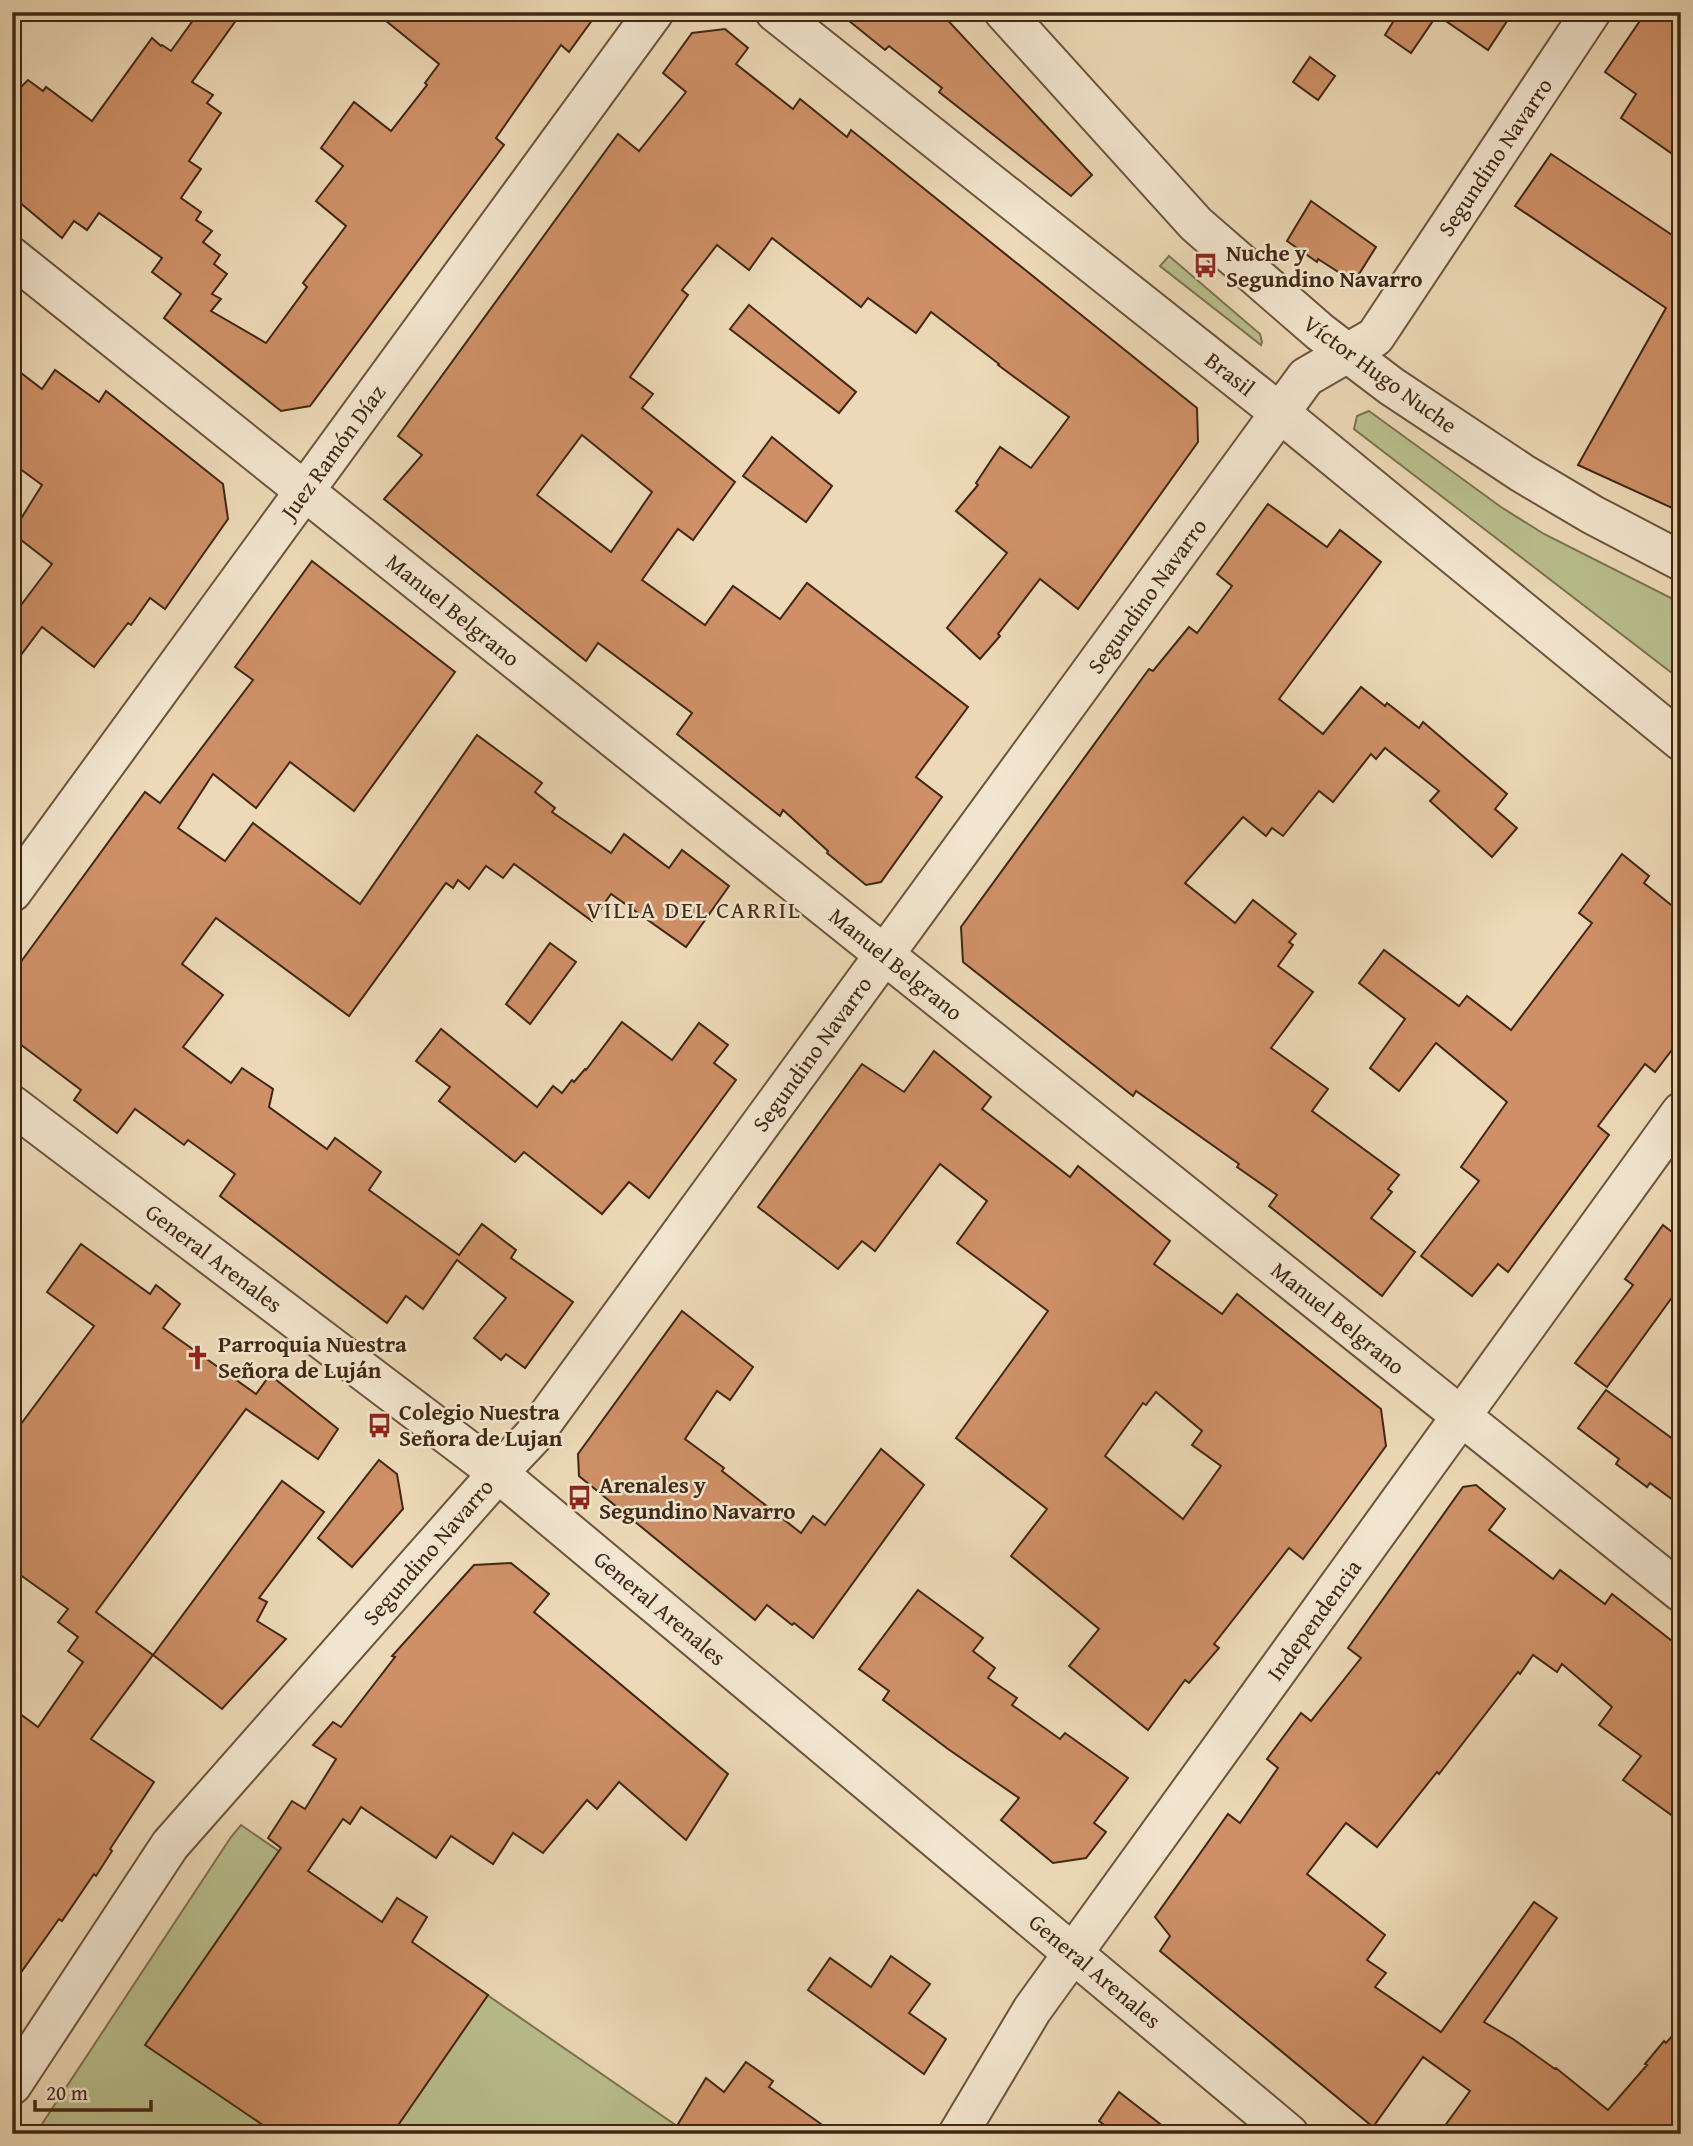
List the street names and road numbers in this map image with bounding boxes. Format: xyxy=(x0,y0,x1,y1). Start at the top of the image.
street label: Segundino Navarro xyxy=(1429,71,1560,243)
street label: Víctor Hugo Nuche xyxy=(1297,306,1464,441)
street label: Brasil xyxy=(1198,344,1262,404)
street label: Juez Ramón Díaz xyxy=(271,377,393,528)
street label: Segundino Navarro xyxy=(1079,511,1214,680)
street label: Manuel Belgrano xyxy=(379,545,527,674)
street label: Manuel Belgrano xyxy=(822,899,970,1028)
street label: Segundino Navarro xyxy=(744,969,879,1138)
street label: General Arenales xyxy=(139,1195,290,1320)
street label: Manuel Belgrano xyxy=(1264,1253,1412,1382)
street label: Segundino Navarro xyxy=(354,1471,501,1632)
street label: General Arenales xyxy=(587,1542,734,1673)
street label: Independencia xyxy=(1258,1552,1369,1687)
street label: General Arenales xyxy=(1022,1905,1169,2036)

